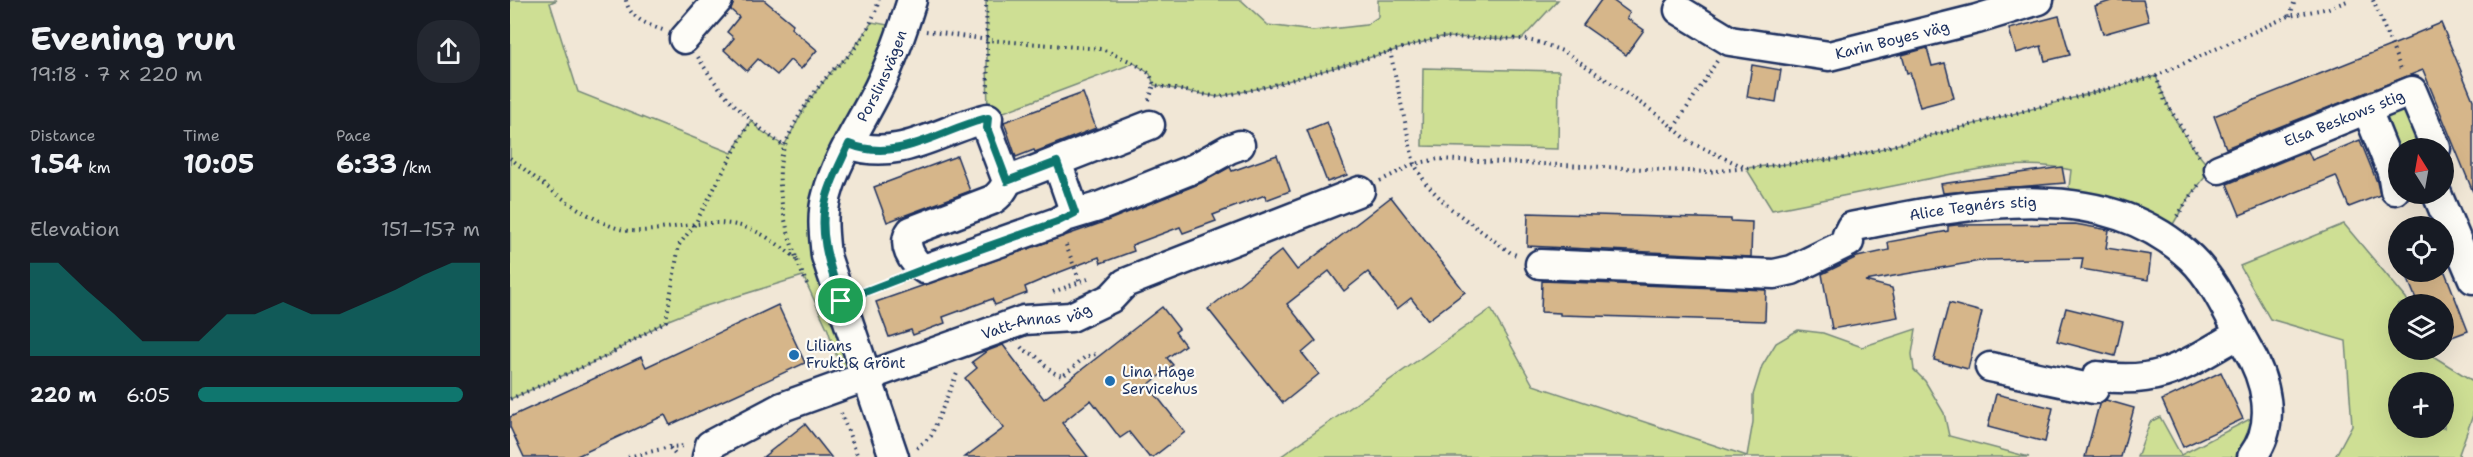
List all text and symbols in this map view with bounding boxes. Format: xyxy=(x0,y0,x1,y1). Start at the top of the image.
text: Evening run xyxy=(30,16,236,61)
street label: Karin Boyes väg xyxy=(1833,16,1951,64)
button: share xyxy=(417,20,480,83)
street label: Porslinsvägen xyxy=(852,27,911,126)
text: 19:18 · 7 × 220 m xyxy=(30,61,203,87)
street label: Elsa Beskows stig xyxy=(2281,85,2407,152)
text: Distance xyxy=(30,125,96,146)
text: Time xyxy=(183,125,220,146)
text: Pace xyxy=(336,125,371,146)
north arrow xyxy=(2388,138,2454,204)
map controls xyxy=(2388,138,2454,438)
text: 1.54 xyxy=(30,146,82,181)
text: 10:05 xyxy=(183,146,254,181)
text: 6:33 xyxy=(336,146,397,181)
text: km xyxy=(82,157,111,178)
text: /km xyxy=(397,157,431,178)
street label: Alice Tegnérs stig xyxy=(1907,192,2037,226)
text: Elevation xyxy=(30,216,120,242)
text: 151–157 m xyxy=(381,216,480,242)
button: locate xyxy=(2388,216,2454,282)
pin xyxy=(815,275,866,326)
icon: arrive xyxy=(824,284,857,317)
button: layers xyxy=(2388,294,2454,360)
street label: Vatt-Annas väg xyxy=(979,299,1095,344)
place label: Lilians Frukt & Grönt xyxy=(806,336,906,373)
marker: Lilians Frukt & Grönt xyxy=(787,348,801,362)
place label: Lina Hage Servicehus xyxy=(1122,362,1198,399)
button: + xyxy=(2388,372,2454,438)
marker: Lina Hage Servicehus xyxy=(1103,374,1117,388)
text: 220 m xyxy=(30,382,96,408)
text: 6:05 xyxy=(126,382,170,408)

